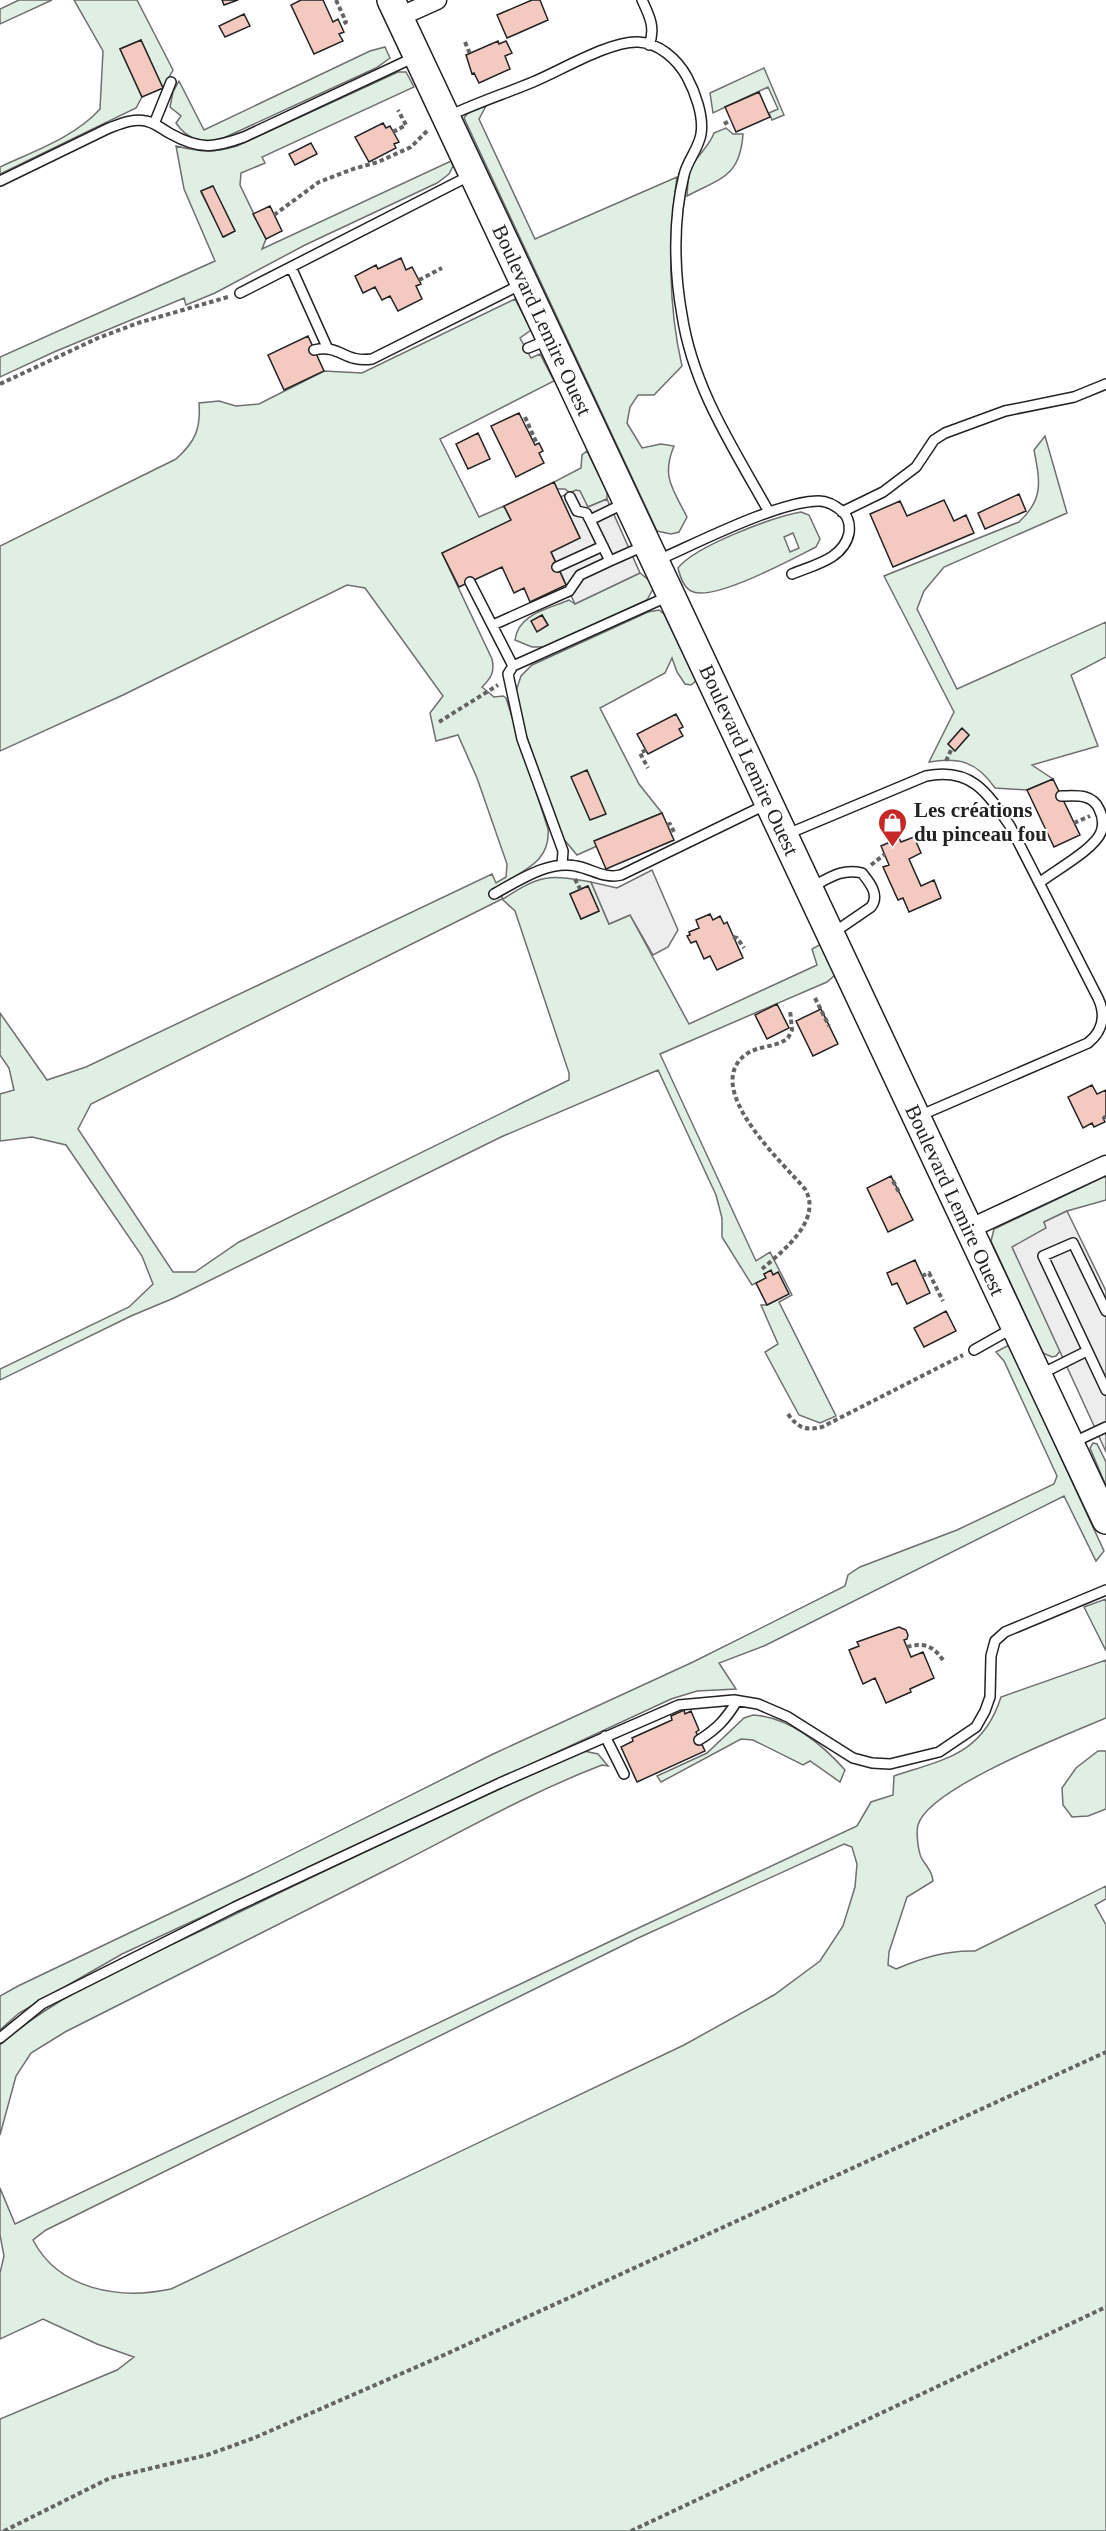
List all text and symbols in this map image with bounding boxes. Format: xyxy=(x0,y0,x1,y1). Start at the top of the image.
street label: Boulevard Lemire Ouest xyxy=(487,221,597,419)
street label: Boulevard Lemire Ouest xyxy=(694,661,804,859)
place label: Les créations du pinceau fou xyxy=(914,798,1047,846)
shop icon: Les créations du pinceau fou xyxy=(877,806,909,848)
street label: Boulevard Lemire Ouest xyxy=(900,1101,1010,1299)

